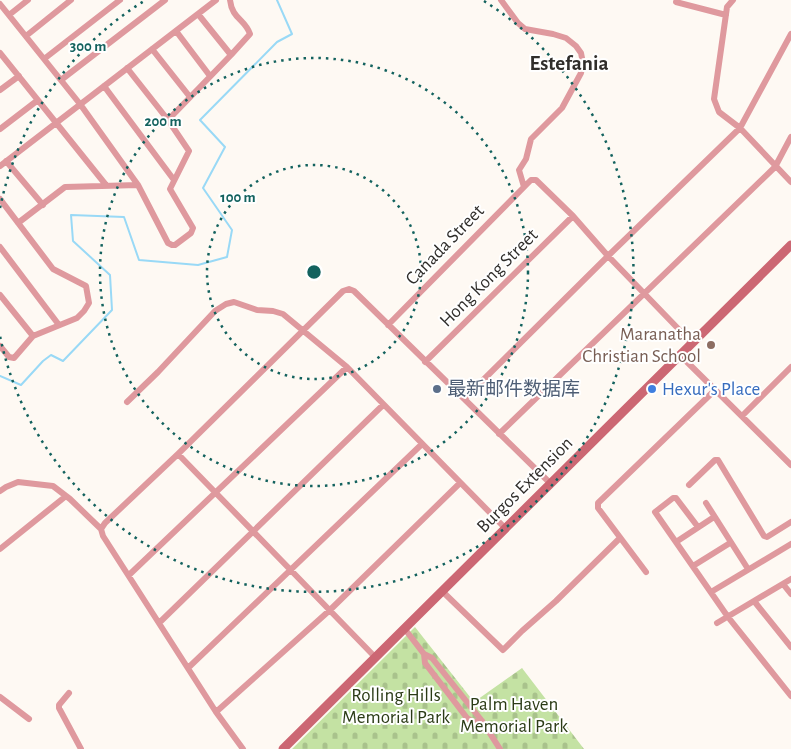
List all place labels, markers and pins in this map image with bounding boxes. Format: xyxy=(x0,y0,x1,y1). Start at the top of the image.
centre of rings xyxy=(305,263,323,281)
place label: Maranatha Christian School xyxy=(582,325,701,366)
marker: Maranatha Christian School xyxy=(705,339,717,351)
place label: 最新邮件数据库 xyxy=(447,378,580,399)
place label: Hexur's Place xyxy=(662,380,760,399)
marker: 最新邮件数据库 xyxy=(431,383,443,395)
marker: Hexur's Place xyxy=(646,383,658,395)

